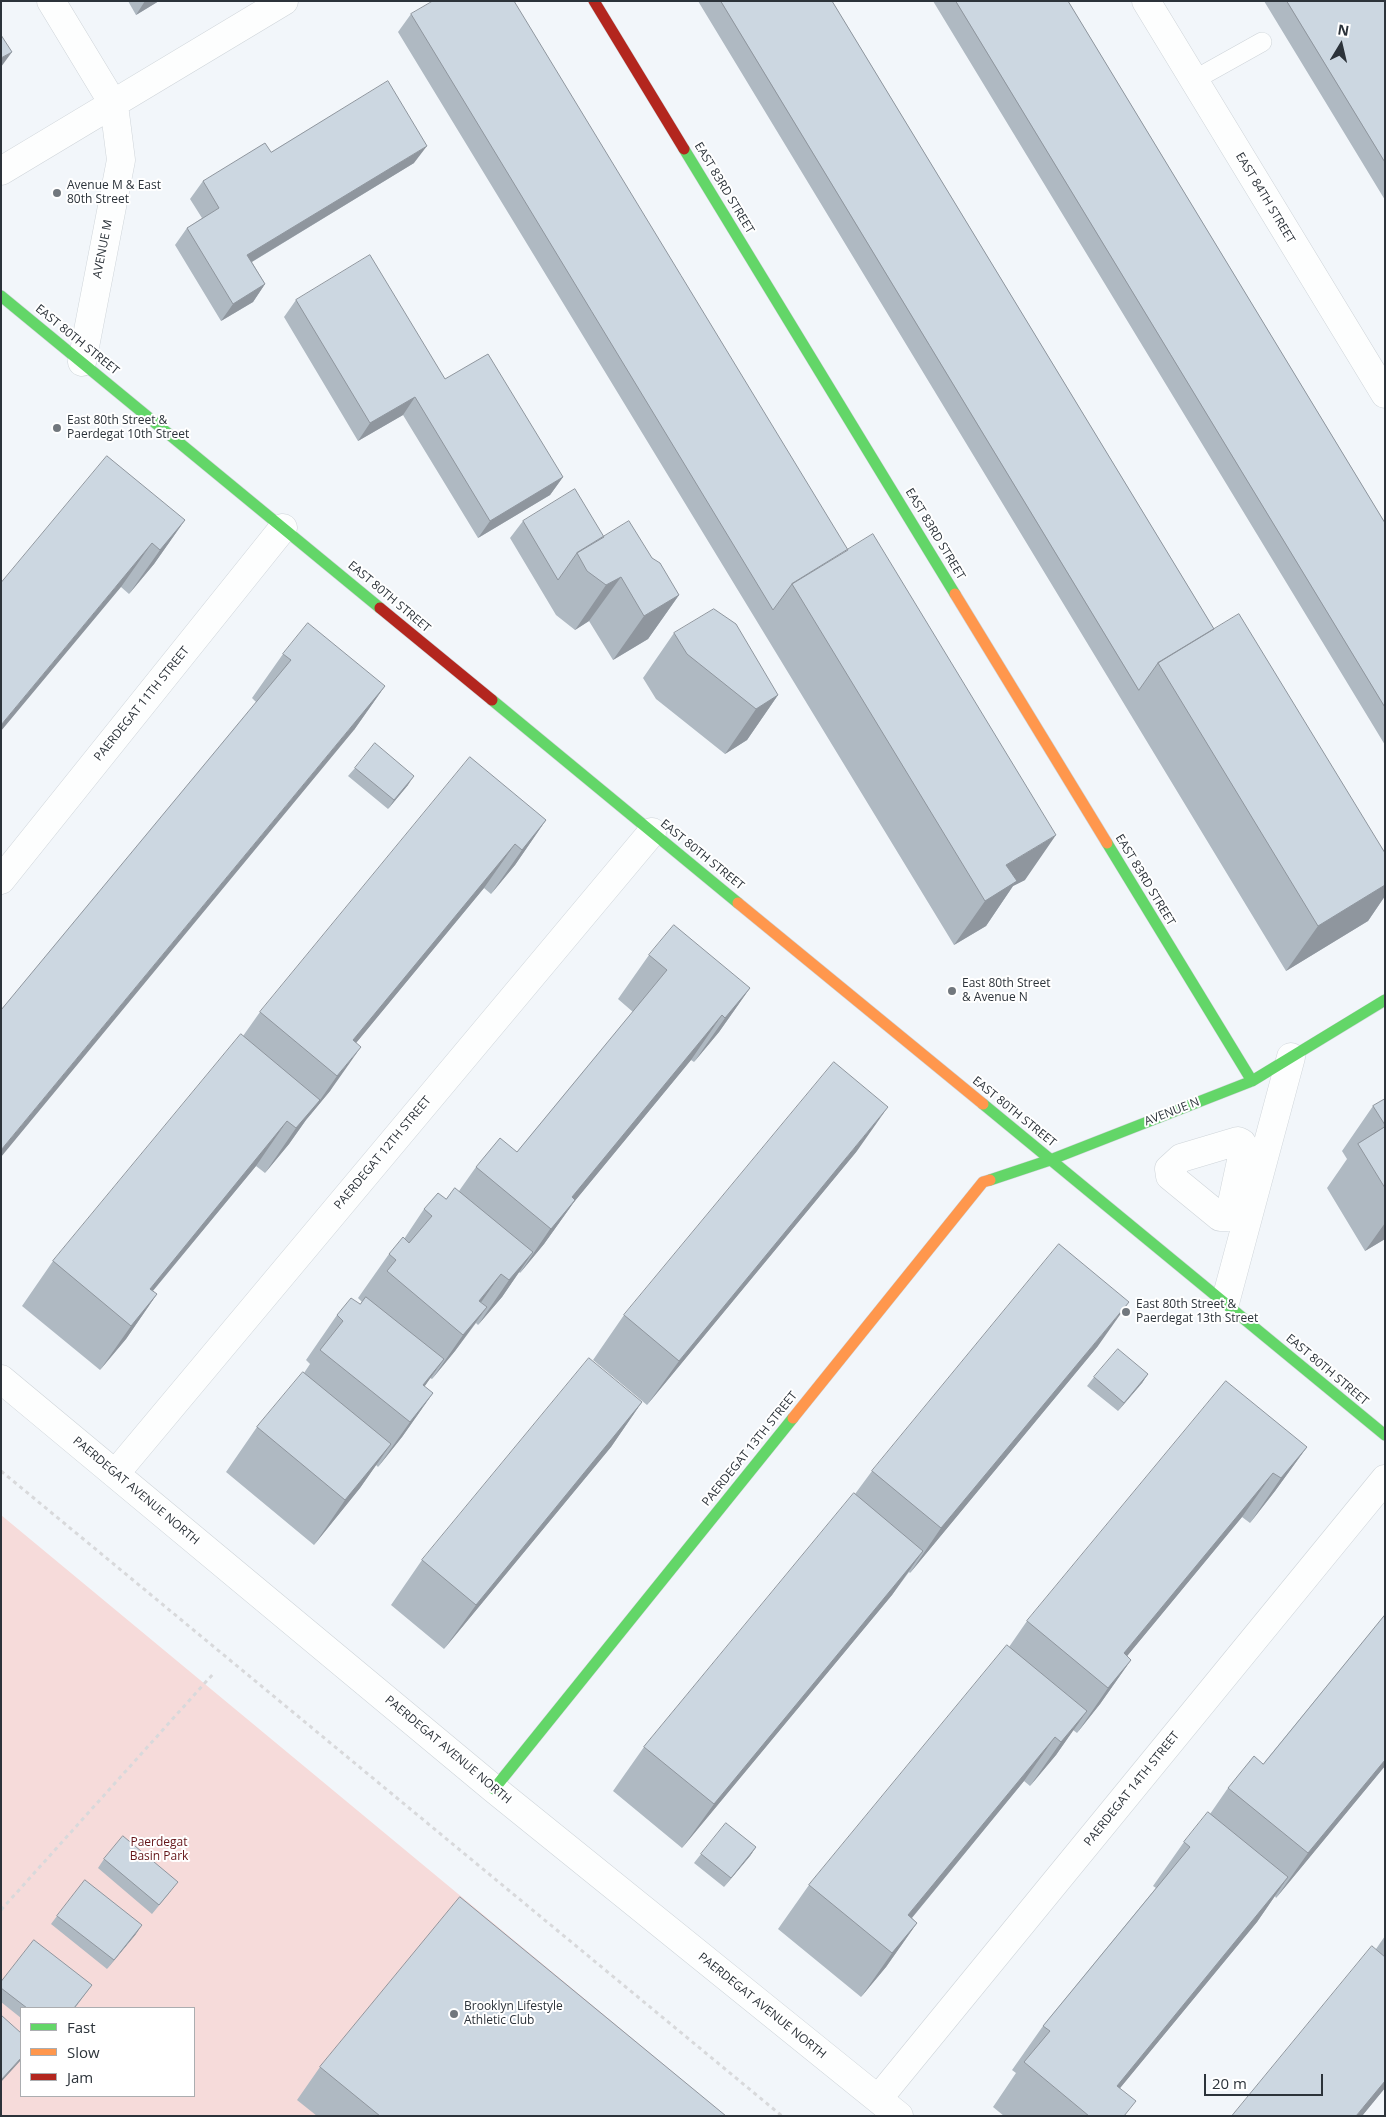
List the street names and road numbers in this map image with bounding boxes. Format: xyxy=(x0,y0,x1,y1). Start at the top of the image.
street label: EAST 83RD STREET xyxy=(691,140,757,236)
street label: EAST 84TH STREET xyxy=(1232,150,1298,246)
street label: AVENUE M xyxy=(90,218,116,280)
street label: EAST 80TH STREET xyxy=(32,302,122,378)
street label: EAST 83RD STREET xyxy=(902,486,968,582)
street label: EAST 80TH STREET xyxy=(345,558,433,636)
street label: PAERDEGAT 11TH STREET xyxy=(91,644,193,764)
street label: EAST 80TH STREET xyxy=(657,817,747,893)
street label: EAST 83RD STREET xyxy=(1112,832,1178,928)
street label: EAST 80TH STREET xyxy=(969,1074,1059,1150)
street label: PAERDEGAT 12TH STREET xyxy=(331,1094,435,1212)
street label: AVENUE N xyxy=(1142,1095,1202,1129)
street label: EAST 80TH STREET xyxy=(1283,1331,1371,1409)
street label: PAERDEGAT 13TH STREET xyxy=(699,1389,801,1509)
street label: PAERDEGAT AVENUE NORTH xyxy=(70,1434,202,1548)
street label: PAERDEGAT AVENUE NORTH xyxy=(382,1693,514,1807)
street label: PAERDEGAT 14TH STREET xyxy=(1081,1729,1183,1849)
street label: PAERDEGAT AVENUE NORTH xyxy=(695,1950,829,2062)

